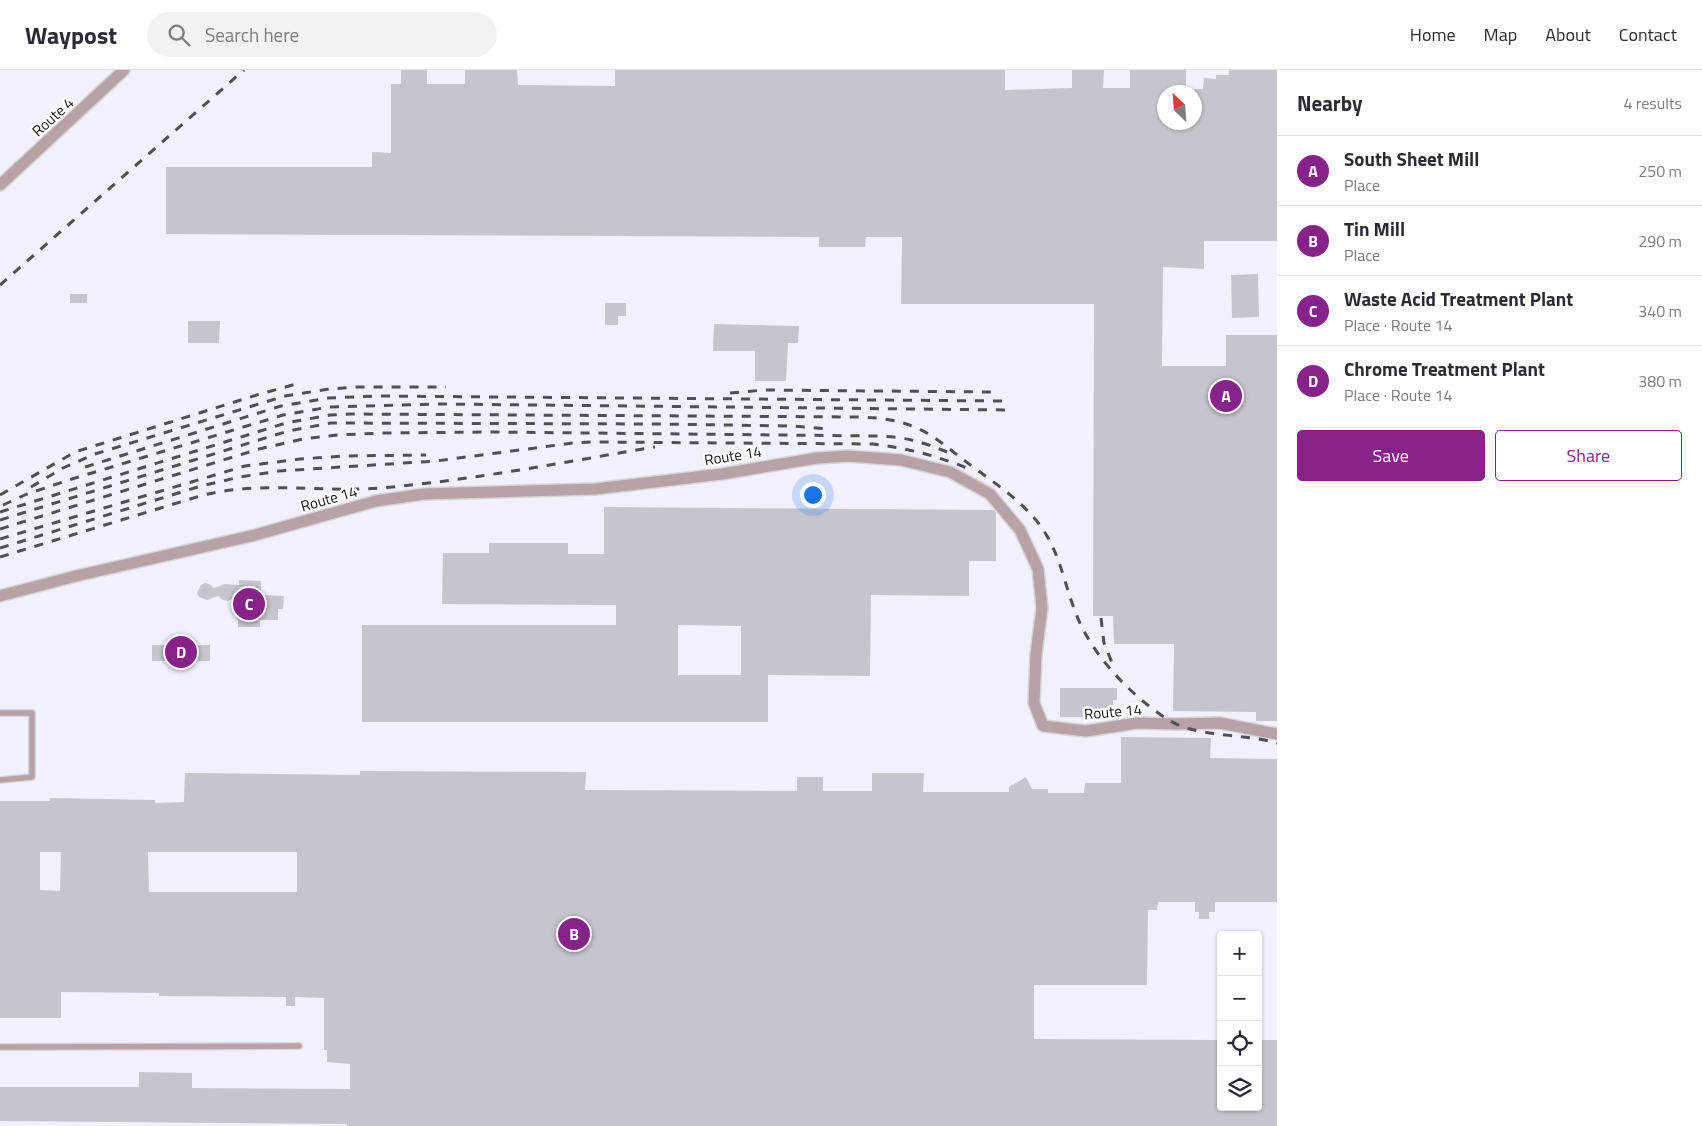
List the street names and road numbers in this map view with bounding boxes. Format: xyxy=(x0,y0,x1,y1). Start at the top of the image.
street label: Route 4 xyxy=(27,92,79,142)
street label: Route 14 xyxy=(703,440,763,471)
street label: Route 14 xyxy=(298,479,360,518)
street label: Route 14 xyxy=(1083,698,1143,725)

